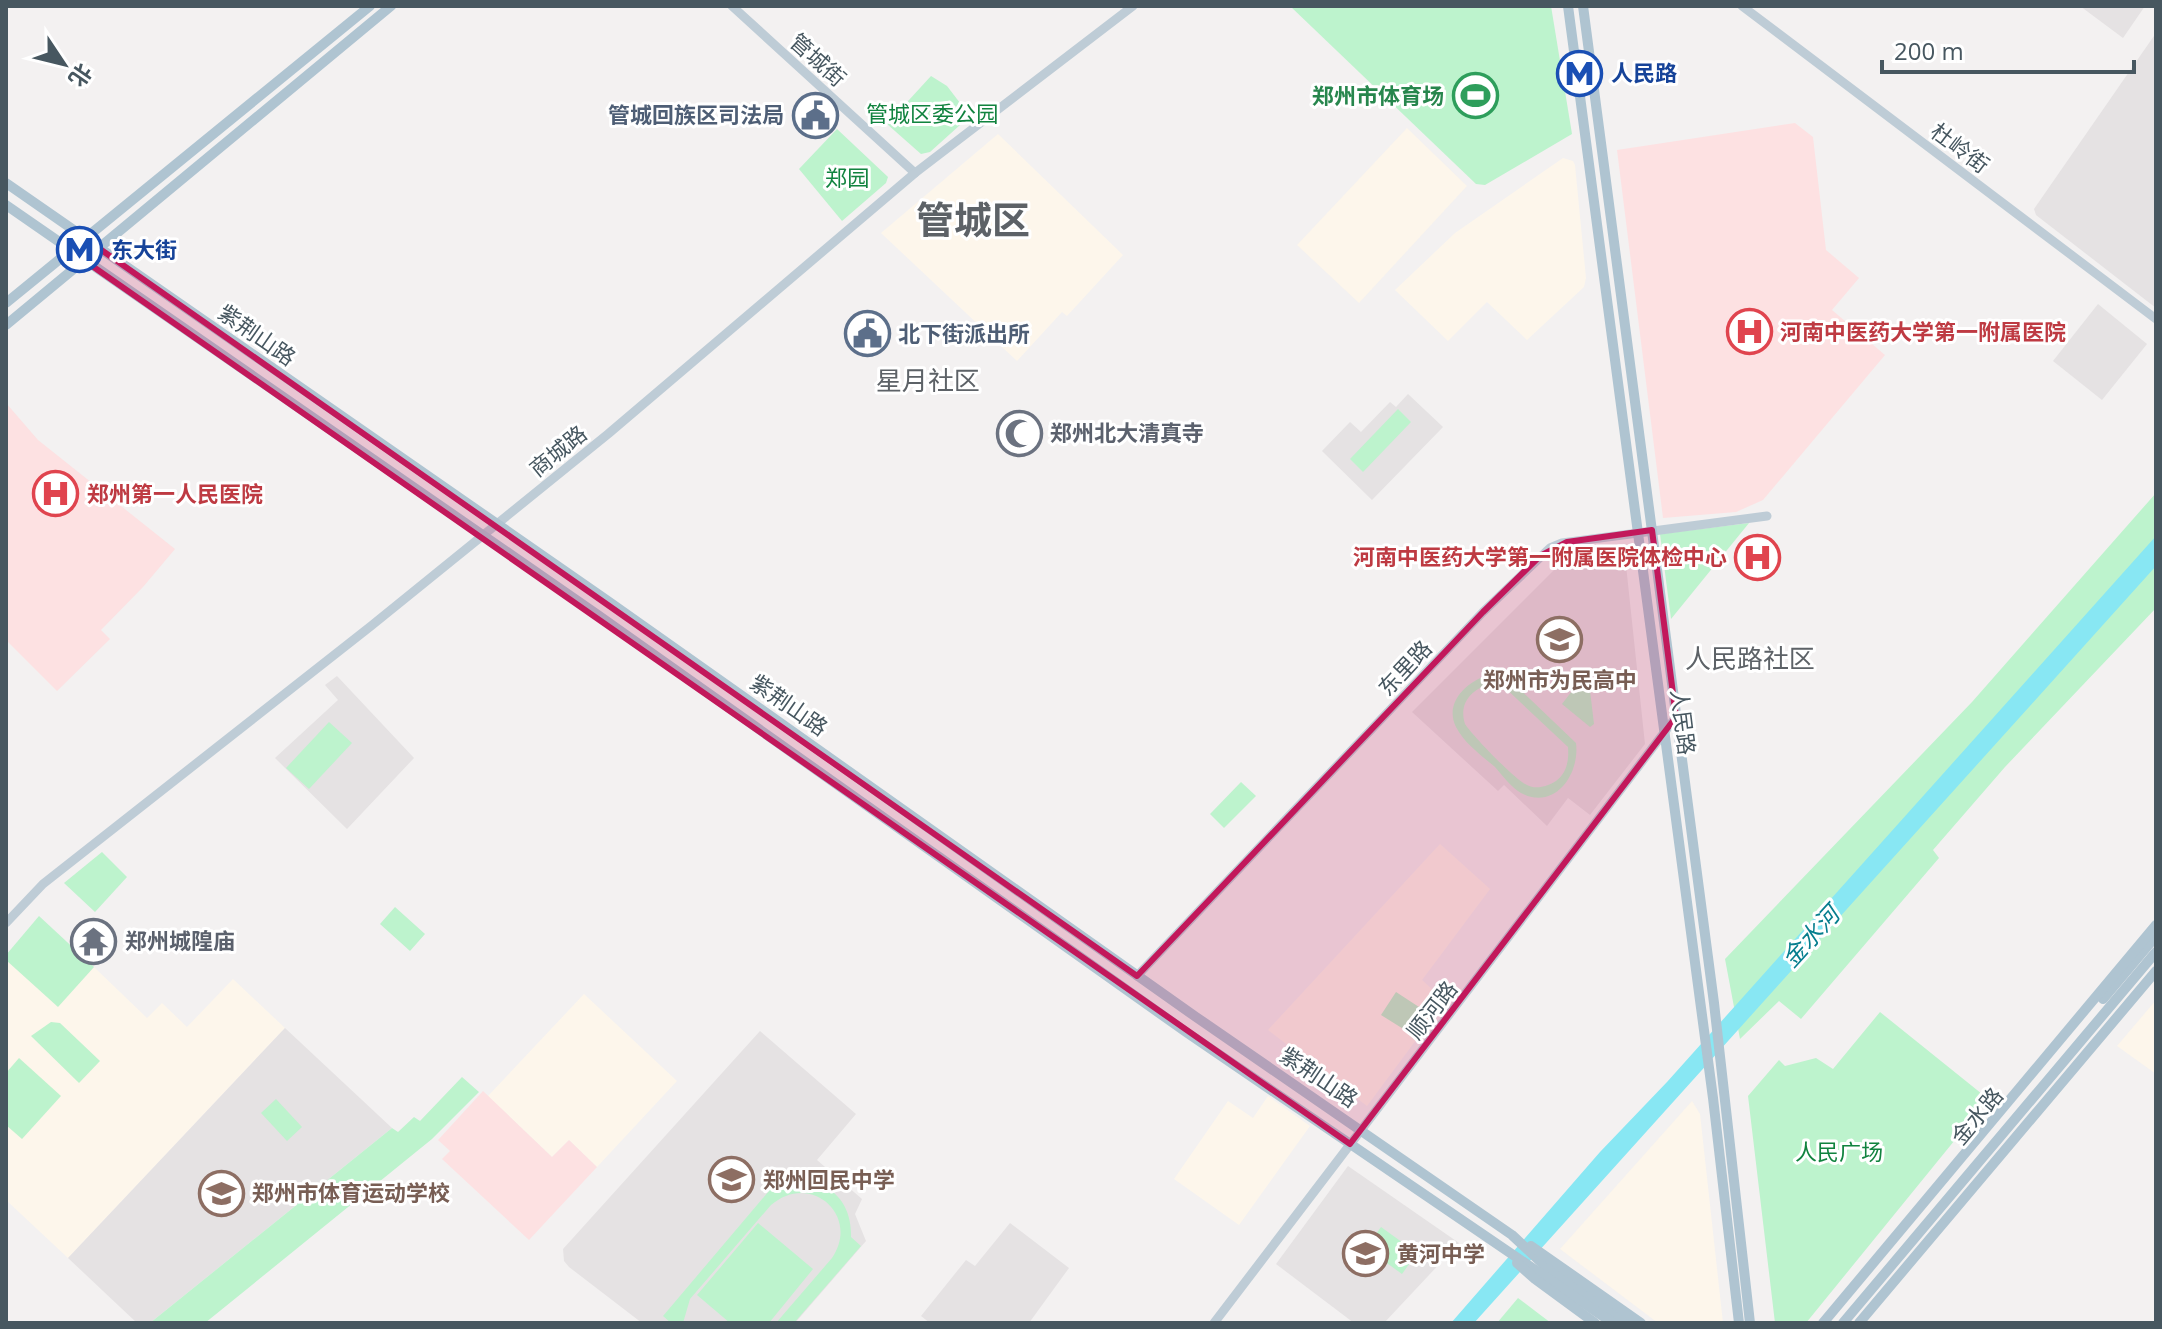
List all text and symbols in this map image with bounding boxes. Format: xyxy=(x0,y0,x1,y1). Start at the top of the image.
north arrow xyxy=(24,24,104,104)
scale bar xyxy=(1882,24,2134,74)
street label: 管城街 xyxy=(784,26,853,92)
text: 200 m xyxy=(1894,34,1964,67)
metro station icon: 人民路 xyxy=(1556,49,1604,97)
place label: 人民路 xyxy=(1611,57,1677,87)
text: 北 xyxy=(63,58,100,94)
sports icon: 郑州市体育场 xyxy=(1451,72,1499,120)
place label: 郑州市体育场 xyxy=(1312,80,1444,110)
public building icon: 管城回族区司法局 xyxy=(791,91,839,139)
park label: 管城区委公园 xyxy=(866,98,998,128)
place label: 管城回族区司法局 xyxy=(608,99,784,129)
street label: 杜岭街 xyxy=(1925,115,1996,179)
park label: 郑园 xyxy=(825,162,869,192)
district label: 管城区 xyxy=(916,193,1030,245)
metro station icon: 东大街 xyxy=(56,226,104,274)
place label: 东大街 xyxy=(111,234,177,264)
street label: 紫荆山路 xyxy=(213,297,302,372)
hospital icon: 河南中医药大学第一附属医院 xyxy=(1725,308,1773,356)
public building icon: 北下街派出所 xyxy=(843,310,891,358)
place label: 河南中医药大学第一附属医院 xyxy=(1780,316,2066,346)
place label: 北下街派出所 xyxy=(898,318,1030,348)
district label: 星月社区 xyxy=(876,362,980,398)
mosque icon: 郑州北大清真寺 xyxy=(995,409,1043,457)
place label: 郑州北大清真寺 xyxy=(1050,417,1204,447)
street label: 商城路 xyxy=(522,418,592,483)
hospital icon: 郑州第一人民医院 xyxy=(32,470,80,518)
place label: 郑州第一人民医院 xyxy=(87,478,263,508)
hospital icon: 河南中医药大学第一附属医院体检中心 xyxy=(1734,533,1782,581)
place label: 河南中医药大学第一附属医院体检中心 xyxy=(1353,541,1727,571)
school or university icon: 郑州市为民高中 xyxy=(1536,615,1584,663)
street label: 东里路 xyxy=(1371,633,1438,702)
district label: 人民路社区 xyxy=(1685,640,1815,676)
place label: 郑州市为民高中 xyxy=(1483,664,1637,694)
street label: 紫荆山路 xyxy=(745,667,834,742)
street label: 人民路 xyxy=(1665,687,1703,756)
water label: 金水河 xyxy=(1774,895,1849,974)
temple icon: 郑州城隍庙 xyxy=(70,917,118,965)
place label: 郑州城隍庙 xyxy=(125,925,235,955)
street label: 顺河路 xyxy=(1399,974,1463,1045)
street label: 紫荆山路 xyxy=(1275,1039,1364,1113)
street label: 金水路 xyxy=(1944,1080,2009,1150)
park label: 人民广场 xyxy=(1795,1136,1883,1166)
school or university icon: 郑州回民中学 xyxy=(708,1156,756,1204)
place label: 郑州回民中学 xyxy=(763,1164,895,1194)
school or university icon: 郑州市体育运动学校 xyxy=(197,1169,245,1217)
place label: 郑州市体育运动学校 xyxy=(252,1177,450,1207)
school or university icon: 黄河中学 xyxy=(1342,1230,1390,1278)
place label: 黄河中学 xyxy=(1397,1238,1485,1268)

